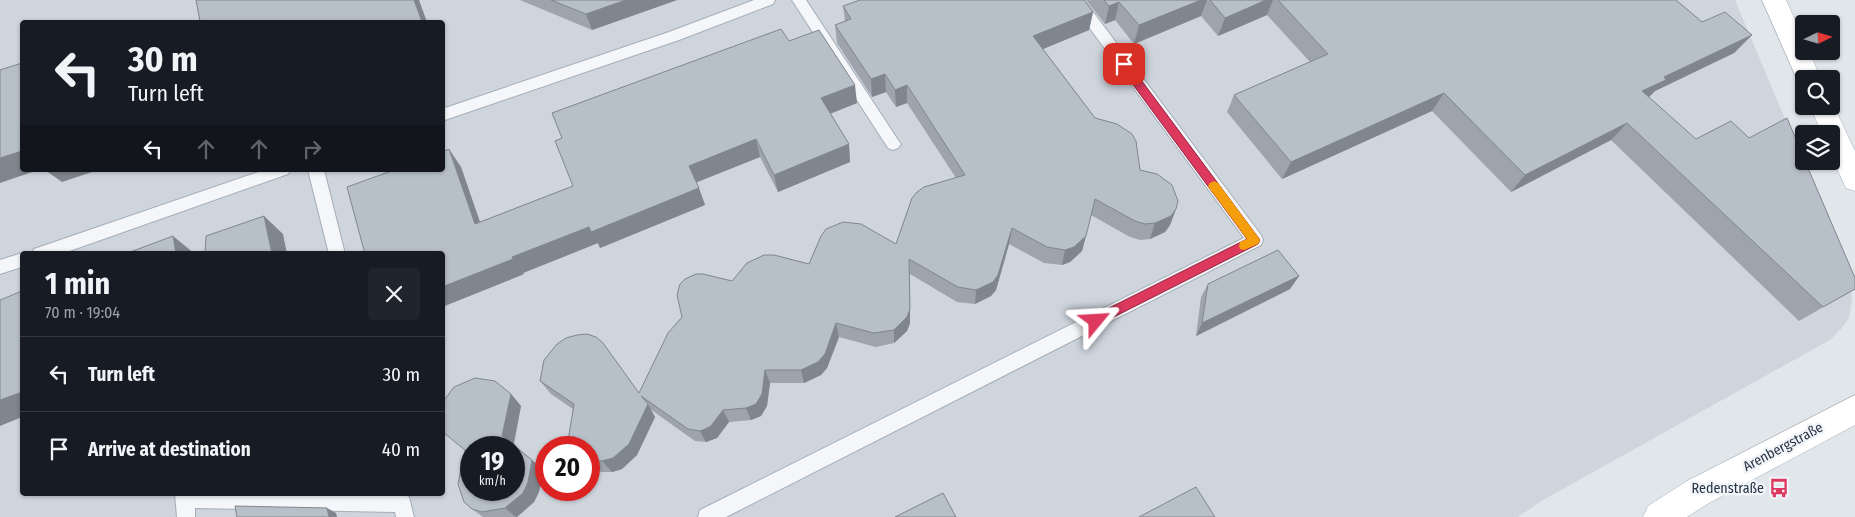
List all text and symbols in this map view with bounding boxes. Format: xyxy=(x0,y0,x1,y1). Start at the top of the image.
north arrow xyxy=(1795,15,1840,60)
map controls xyxy=(1795,15,1840,170)
text: 30 m xyxy=(128,38,198,80)
icon: left xyxy=(45,40,110,105)
pin xyxy=(1103,43,1145,85)
icon: arrive xyxy=(1110,50,1138,78)
button: search xyxy=(1795,70,1840,115)
text: Turn left xyxy=(128,80,204,107)
button: layers xyxy=(1795,125,1840,170)
icon: left xyxy=(139,135,167,163)
icon: ahead xyxy=(192,135,220,163)
icon: ahead xyxy=(245,135,273,163)
icon: right xyxy=(298,135,326,163)
text: 1 min xyxy=(45,266,110,302)
button: close xyxy=(368,268,420,320)
position arrow xyxy=(1069,294,1121,346)
text: 70 m · 19:04 xyxy=(45,303,120,322)
icon: left xyxy=(45,360,73,388)
text: Turn left xyxy=(88,363,155,386)
text: 30 m xyxy=(382,363,420,386)
street label: Arenbergstraße xyxy=(1740,419,1826,475)
icon: arrive xyxy=(45,435,73,463)
speed limit sign: 20 xyxy=(535,436,600,501)
text: Arrive at destination xyxy=(88,438,251,461)
text: 40 m xyxy=(382,438,420,461)
text: 19 xyxy=(481,447,504,477)
text: km/h xyxy=(479,474,506,488)
bus stop icon: Redenstraße xyxy=(1768,477,1790,499)
place label: Redenstraße xyxy=(1692,480,1764,497)

